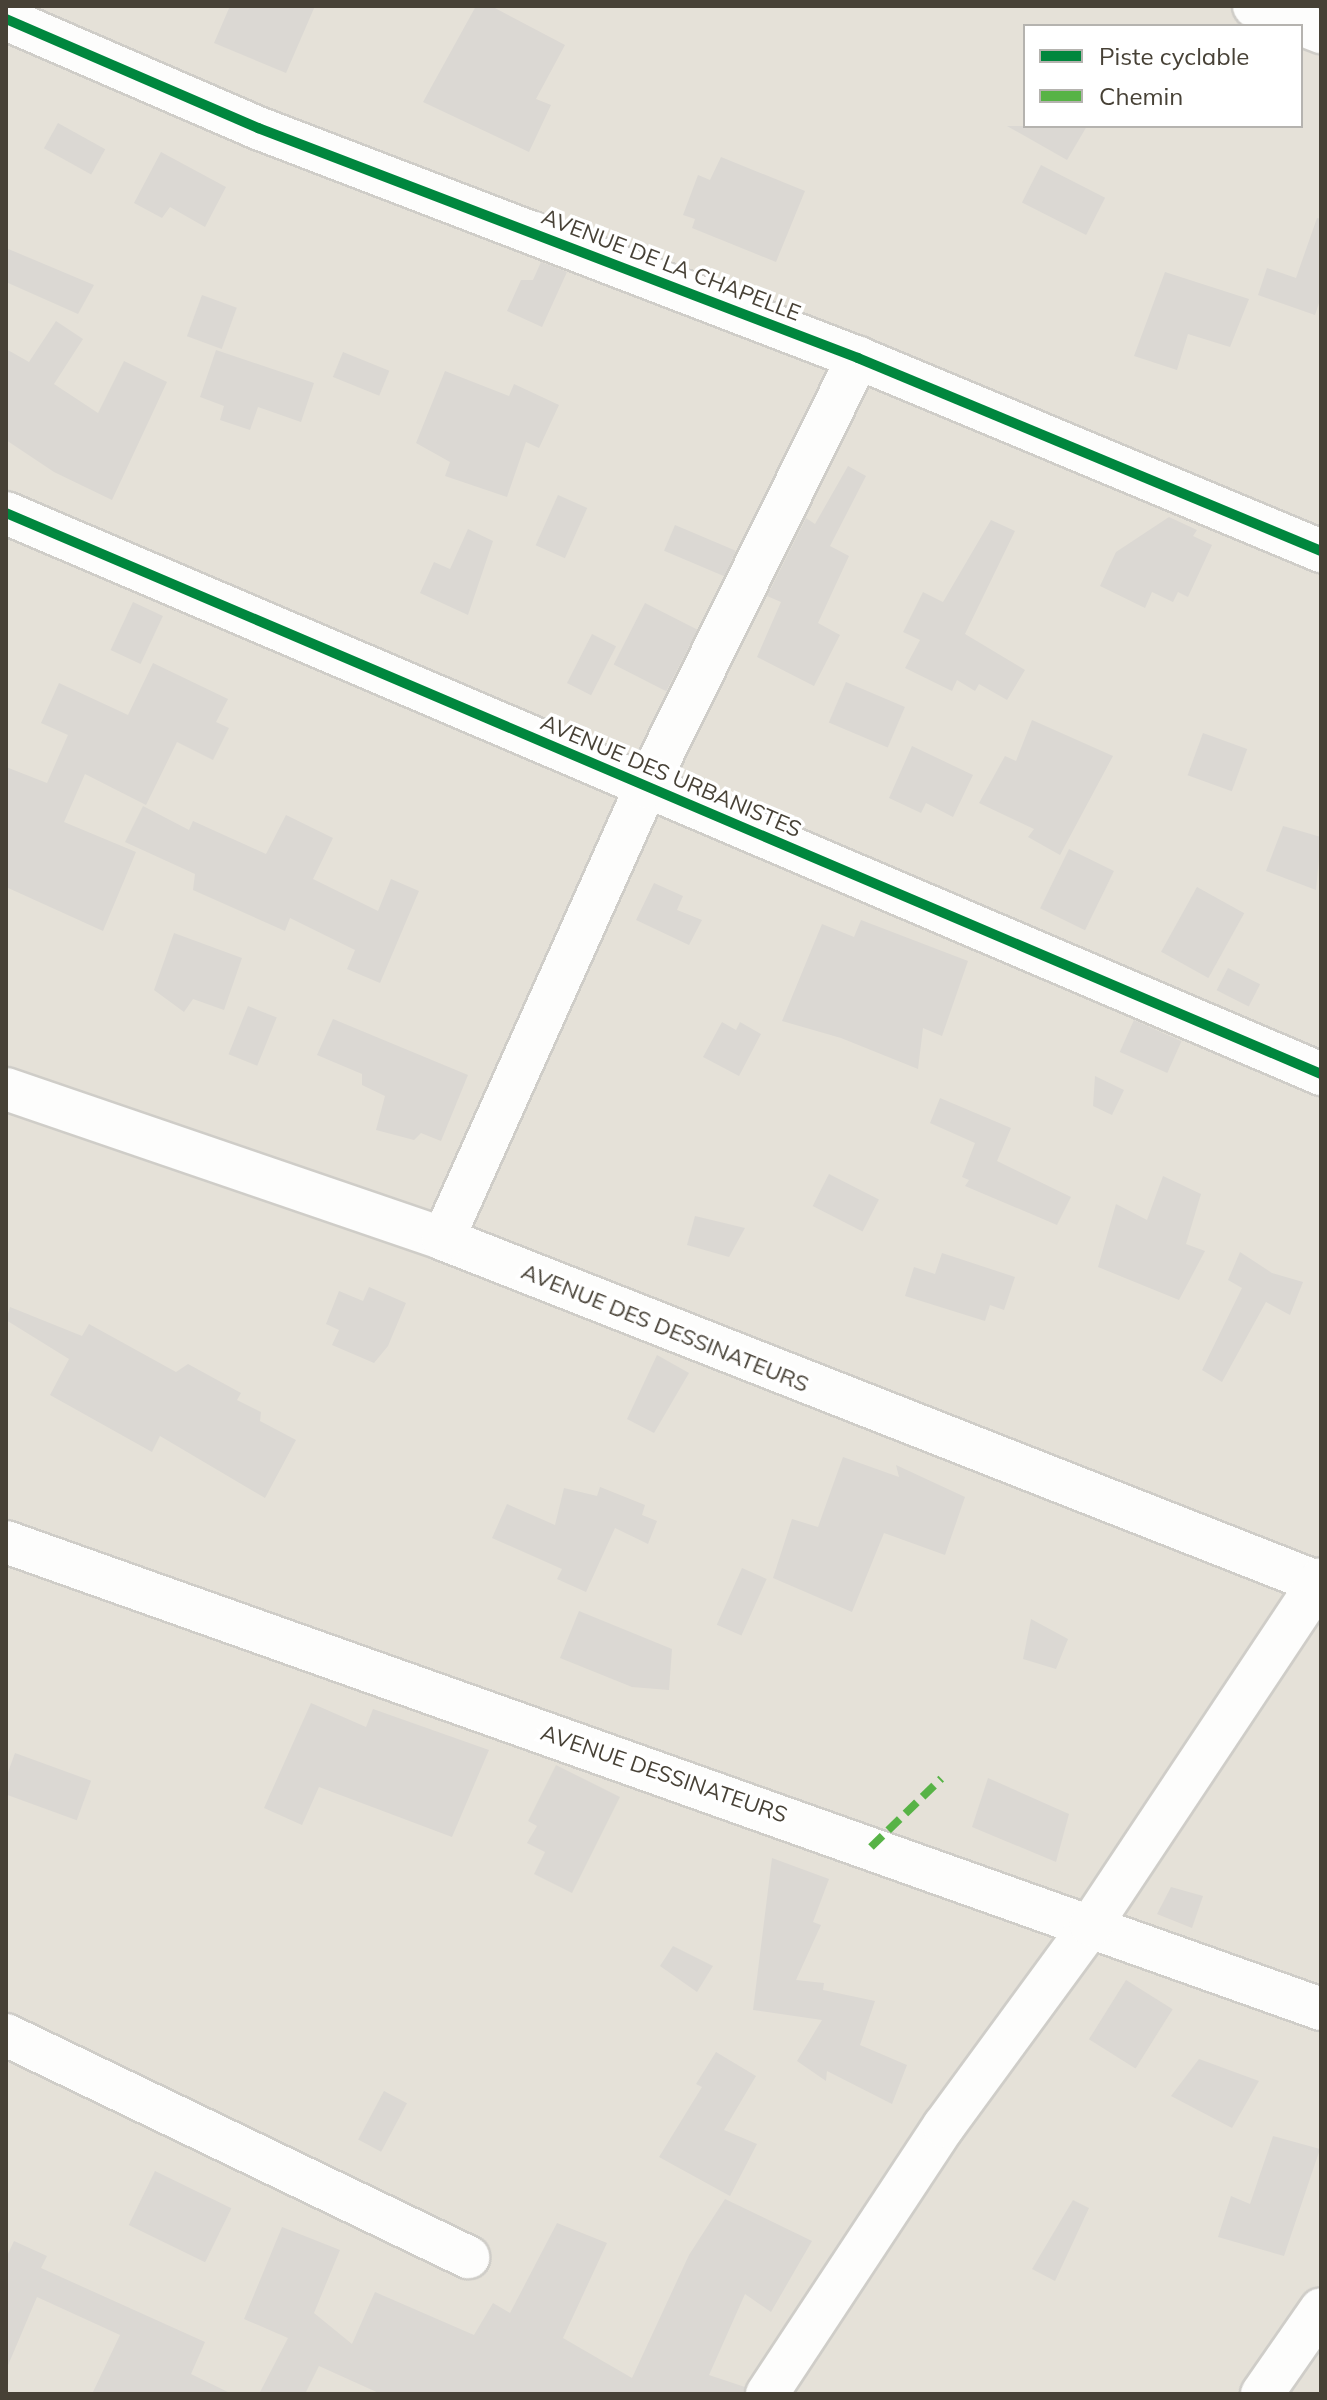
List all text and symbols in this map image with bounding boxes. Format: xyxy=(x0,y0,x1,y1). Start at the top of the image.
legend xyxy=(1023,24,1303,128)
text: Piste cyclable xyxy=(1099,41,1249,71)
text: Chemin xyxy=(1099,81,1183,111)
street label: AVENUE DE LA CHAPELLE xyxy=(538,203,804,327)
street label: AVENUE DES URBANISTES xyxy=(537,709,805,843)
street label: AVENUE DES DESSINATEURS xyxy=(518,1258,812,1398)
street label: AVENUE DESSINATEURS xyxy=(537,1719,791,1829)

